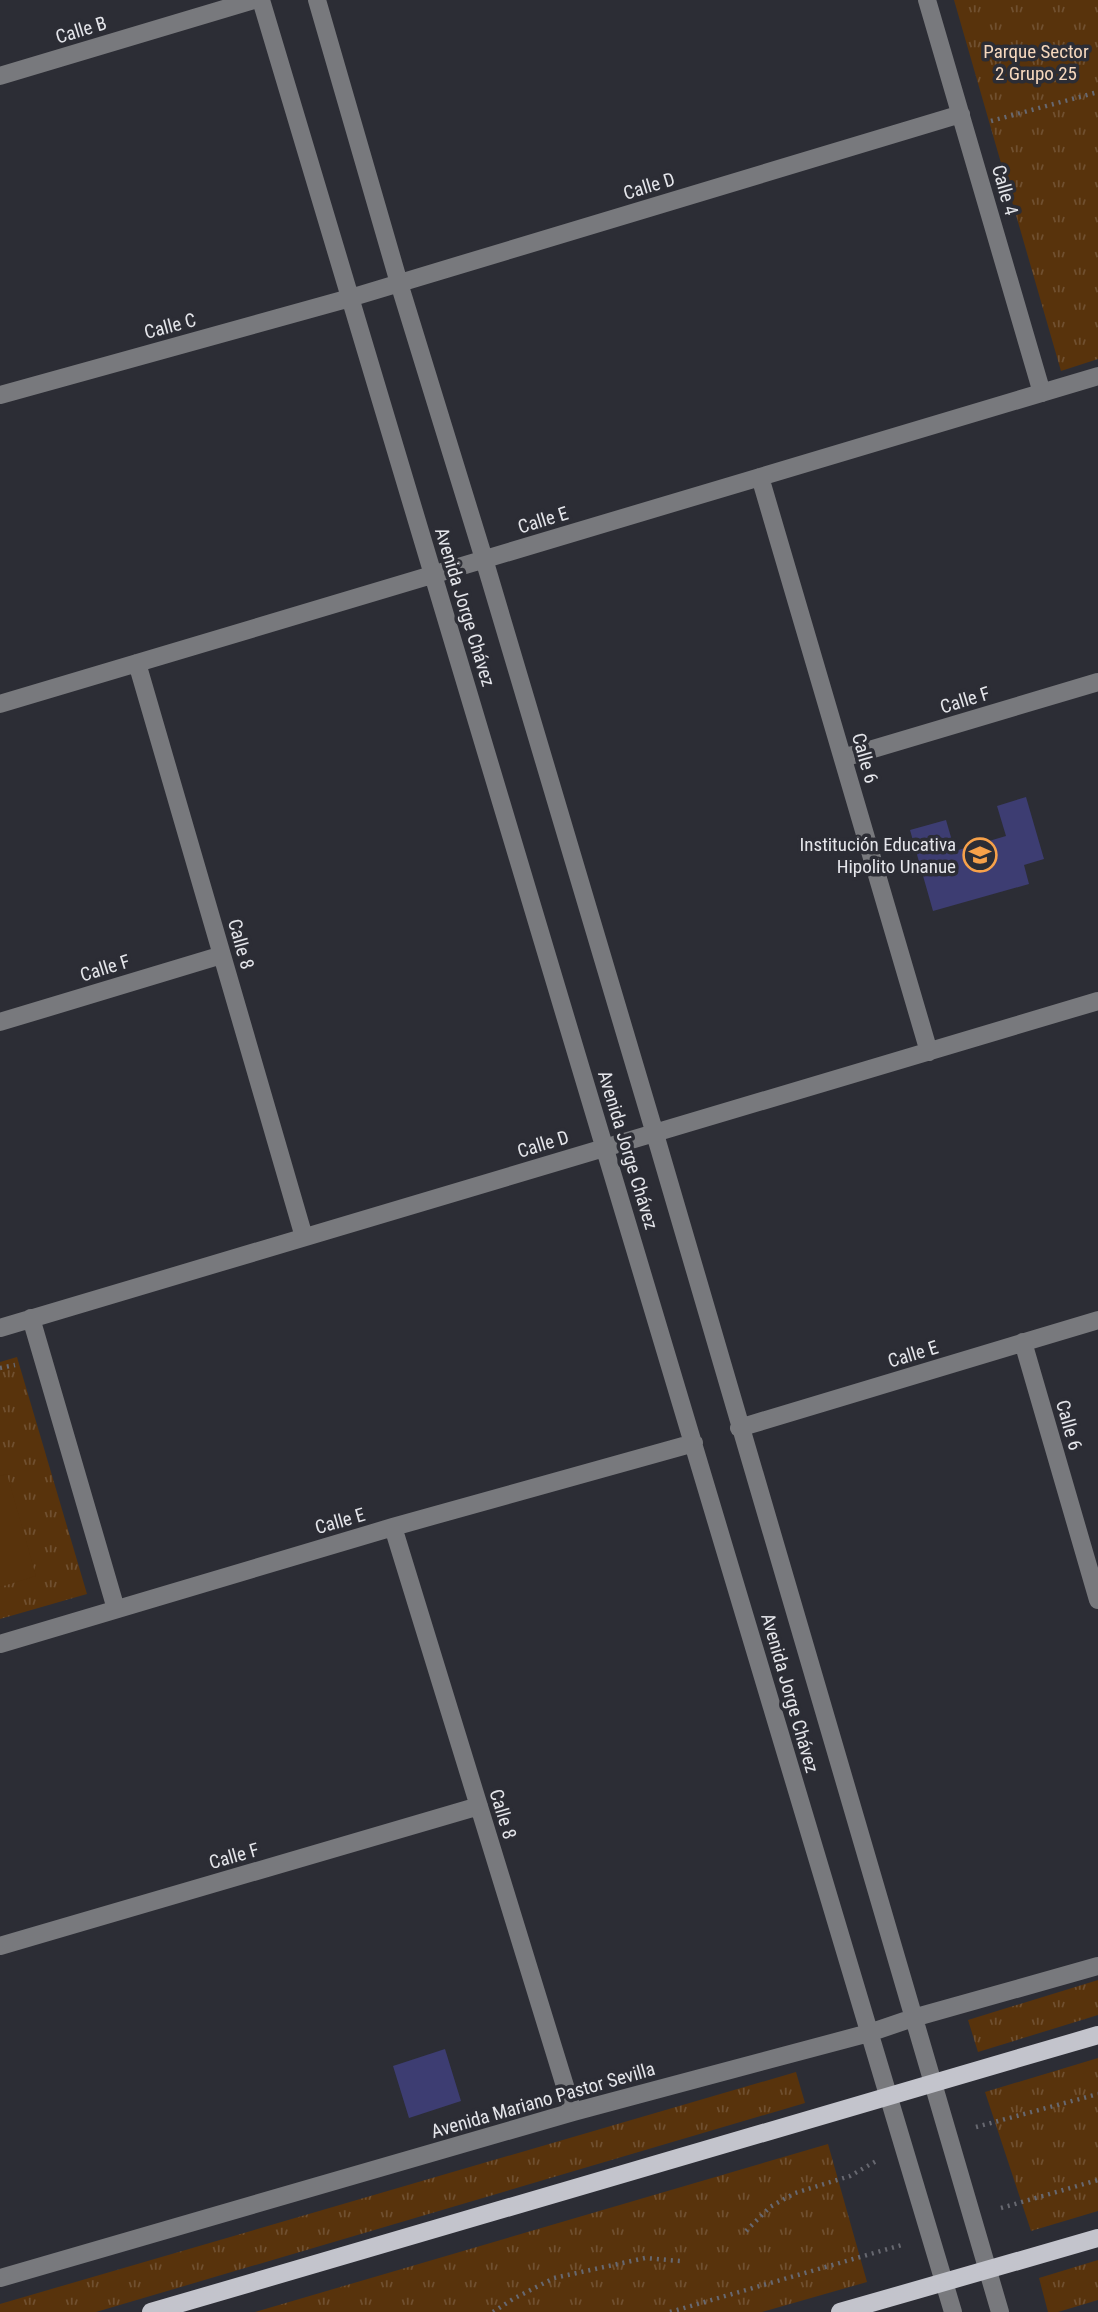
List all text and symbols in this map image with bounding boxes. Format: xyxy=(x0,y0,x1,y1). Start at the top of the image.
street label: Calle B xyxy=(53,11,109,49)
park label: Parque Sector 2 Grupo 25 xyxy=(983,40,1089,85)
street label: Calle 4 xyxy=(987,162,1023,218)
street label: Calle D xyxy=(620,167,678,205)
street label: Calle C xyxy=(142,308,198,344)
street label: Calle E xyxy=(515,502,571,538)
street label: Avenida Jorge Chávez xyxy=(430,525,500,689)
street label: Calle F xyxy=(937,682,993,718)
street label: Calle 6 xyxy=(847,730,883,786)
place label: Institución Educativa Hipolito Unanue xyxy=(800,833,956,878)
school or university icon: Institución Educativa Hipolito Unanue xyxy=(961,836,999,874)
street label: Calle 8 xyxy=(223,916,259,972)
street label: Calle F xyxy=(77,950,133,986)
street label: Avenida Jorge Chávez xyxy=(593,1068,663,1232)
street label: Calle D xyxy=(514,1125,572,1163)
street label: Calle E xyxy=(885,1336,941,1372)
street label: Calle 6 xyxy=(1051,1397,1087,1453)
street label: Calle E xyxy=(312,1503,368,1539)
street label: Avenida Jorge Chávez xyxy=(756,1611,824,1775)
street label: Calle 8 xyxy=(485,1786,521,1842)
street label: Calle F xyxy=(206,1838,262,1874)
street label: Avenida Mariano Pastor Sevilla xyxy=(428,2057,658,2143)

